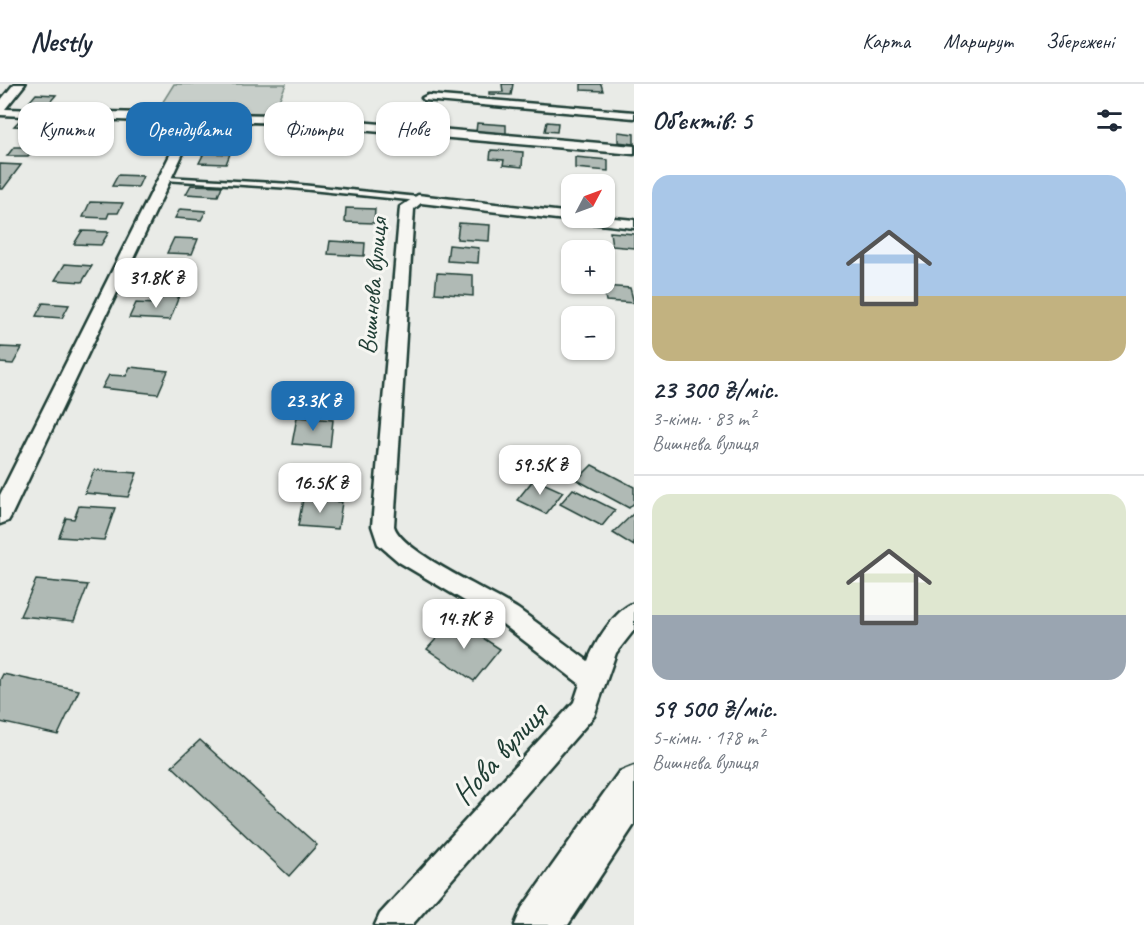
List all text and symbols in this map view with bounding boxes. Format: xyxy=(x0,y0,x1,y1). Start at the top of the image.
text: Nestly xyxy=(30,24,91,59)
text: Карта xyxy=(862,28,910,54)
text: Маршрут xyxy=(943,28,1013,54)
text: Збережені xyxy=(1046,28,1114,54)
chip: Купити xyxy=(18,102,114,156)
chip: Орендувати xyxy=(126,102,252,156)
chip: Фільтри xyxy=(264,102,364,156)
chip: Нове xyxy=(376,102,450,156)
text: Об’єктів: 5 xyxy=(652,104,752,137)
icon: filters xyxy=(1093,104,1126,137)
north arrow xyxy=(561,174,615,228)
map controls xyxy=(561,174,615,360)
street label: Вишнева вулиця xyxy=(350,214,395,356)
icon: home xyxy=(835,214,943,322)
button: + xyxy=(561,240,615,294)
pin: 31.8K ₴ xyxy=(101,258,211,309)
text: 31.8K ₴ xyxy=(128,265,184,290)
button: − xyxy=(561,306,615,360)
text: 23 300 ₴/міс. xyxy=(652,373,778,406)
pin: 23.3K ₴ xyxy=(258,381,368,432)
text: 23.3K ₴ xyxy=(285,388,341,413)
text: 3-кімн. · 83 m² xyxy=(652,406,755,431)
text: Вишнева вулиця xyxy=(652,431,757,456)
pin: 59.5K ₴ xyxy=(485,445,595,496)
text: 59.5K ₴ xyxy=(513,452,567,477)
pin: 16.5K ₴ xyxy=(265,463,375,514)
text: 16.5K ₴ xyxy=(292,470,348,495)
icon: home xyxy=(835,533,943,641)
pin: 14.7K ₴ xyxy=(409,599,519,650)
text: 14.7K ₴ xyxy=(436,606,492,631)
street label: Нова вулиця xyxy=(442,692,558,814)
text: 59 500 ₴/міс. xyxy=(652,692,776,725)
text: 5-кімн. · 178 m² xyxy=(652,725,764,750)
text: Вишнева вулиця xyxy=(652,750,757,775)

